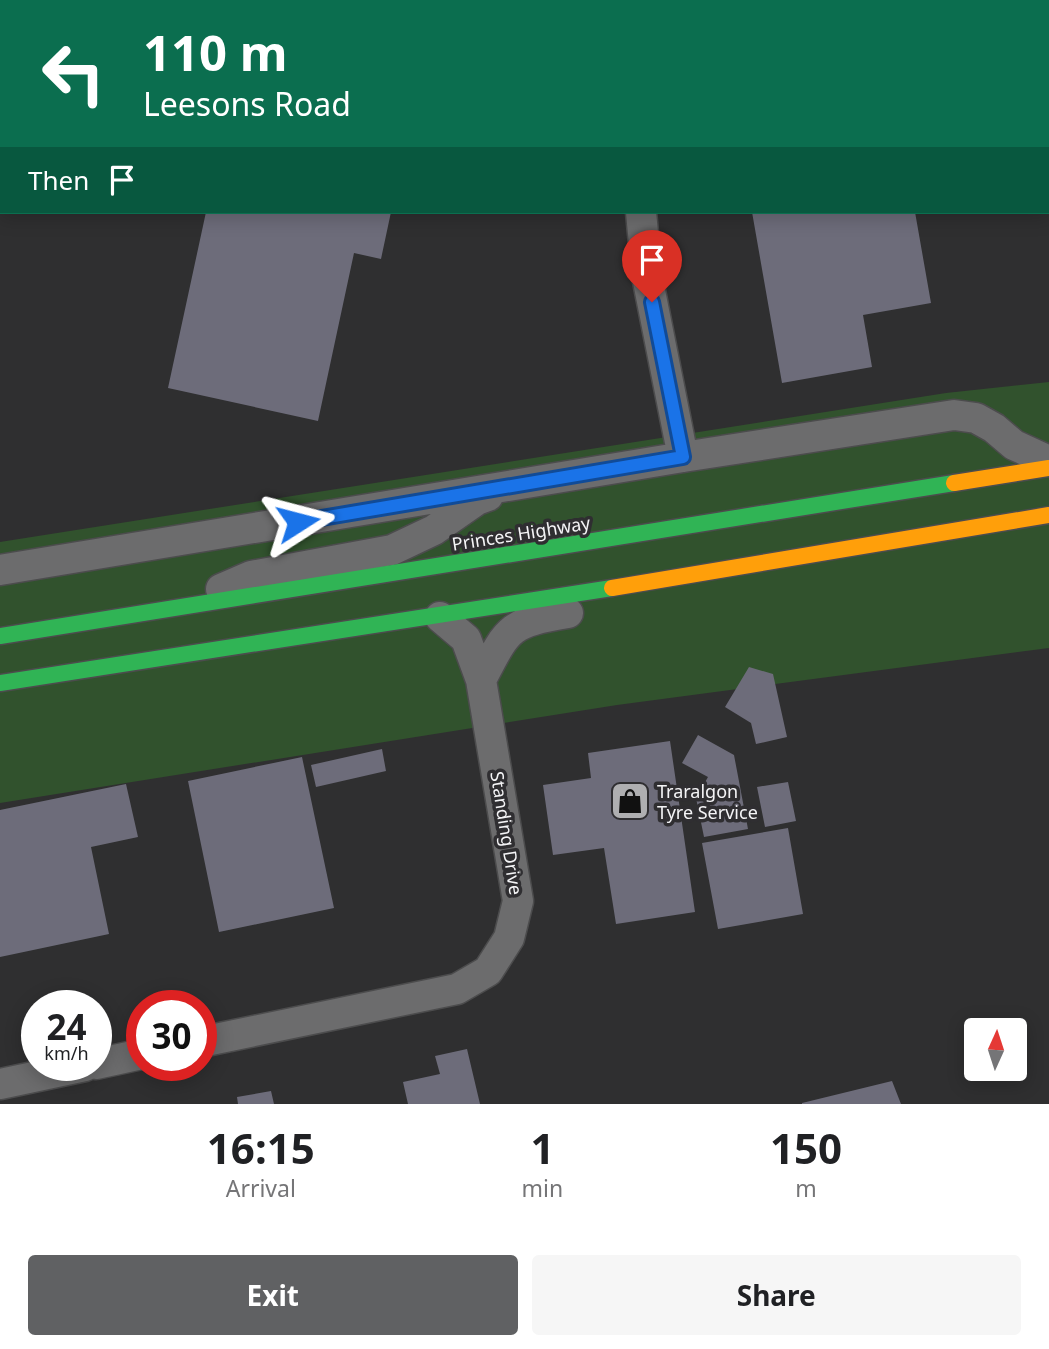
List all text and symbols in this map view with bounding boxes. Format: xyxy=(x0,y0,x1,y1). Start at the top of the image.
text: 110 m xyxy=(143,19,288,85)
icon: left xyxy=(28,28,119,119)
text: Leesons Road xyxy=(143,82,351,125)
icon: arrive xyxy=(103,161,141,199)
text: Then xyxy=(28,162,89,198)
pin xyxy=(622,230,682,302)
icon: arrive xyxy=(633,241,671,279)
position arrow xyxy=(261,485,335,559)
street label: Princes Highway xyxy=(450,510,593,556)
street label: Standing Drive xyxy=(485,770,529,896)
place label: Traralgon Tyre Service xyxy=(657,779,758,824)
shop icon: Traralgon Tyre Service xyxy=(609,780,651,822)
speed limit sign: 30 xyxy=(126,990,217,1081)
text: 24 xyxy=(46,1003,87,1050)
north arrow xyxy=(964,1018,1027,1082)
map controls xyxy=(964,1018,1027,1081)
text: km/h xyxy=(44,1041,89,1065)
text: 16:15 xyxy=(207,1119,315,1176)
text: 1 xyxy=(530,1119,554,1176)
text: 150 xyxy=(770,1119,842,1176)
text: Arrival xyxy=(226,1172,296,1204)
text: min xyxy=(522,1172,563,1204)
text: m xyxy=(795,1172,817,1204)
button: Exit xyxy=(28,1255,518,1335)
button: Share xyxy=(532,1255,1021,1335)

